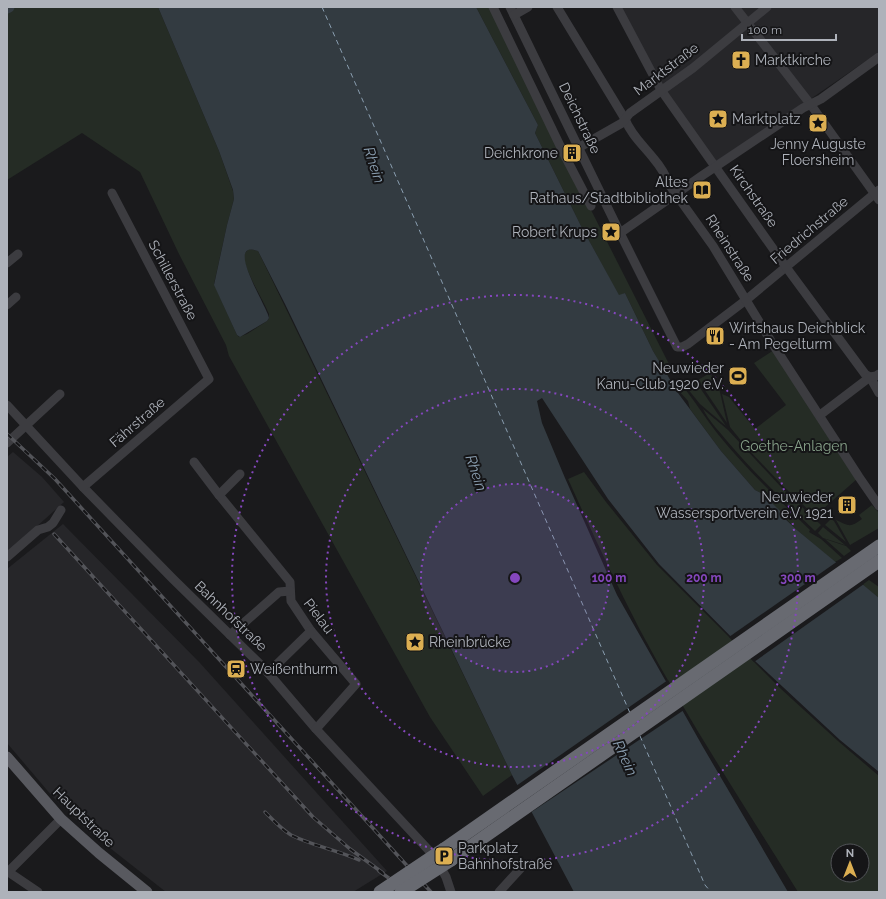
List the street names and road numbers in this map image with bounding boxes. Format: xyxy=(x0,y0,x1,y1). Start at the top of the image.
street label: Marktstraße xyxy=(631,40,701,98)
street label: Deichstraße xyxy=(556,80,604,156)
street label: Kirchstraße xyxy=(727,162,781,230)
street label: Friedrichstraße xyxy=(767,193,851,267)
street label: Rheinstraße xyxy=(702,212,758,284)
street label: Schillerstraße xyxy=(145,237,201,323)
street label: Fährstraße xyxy=(106,394,168,450)
street label: Bahnhofstraße xyxy=(192,578,270,654)
street label: Pielau xyxy=(301,595,337,637)
street label: Hauptstraße xyxy=(50,784,118,850)

